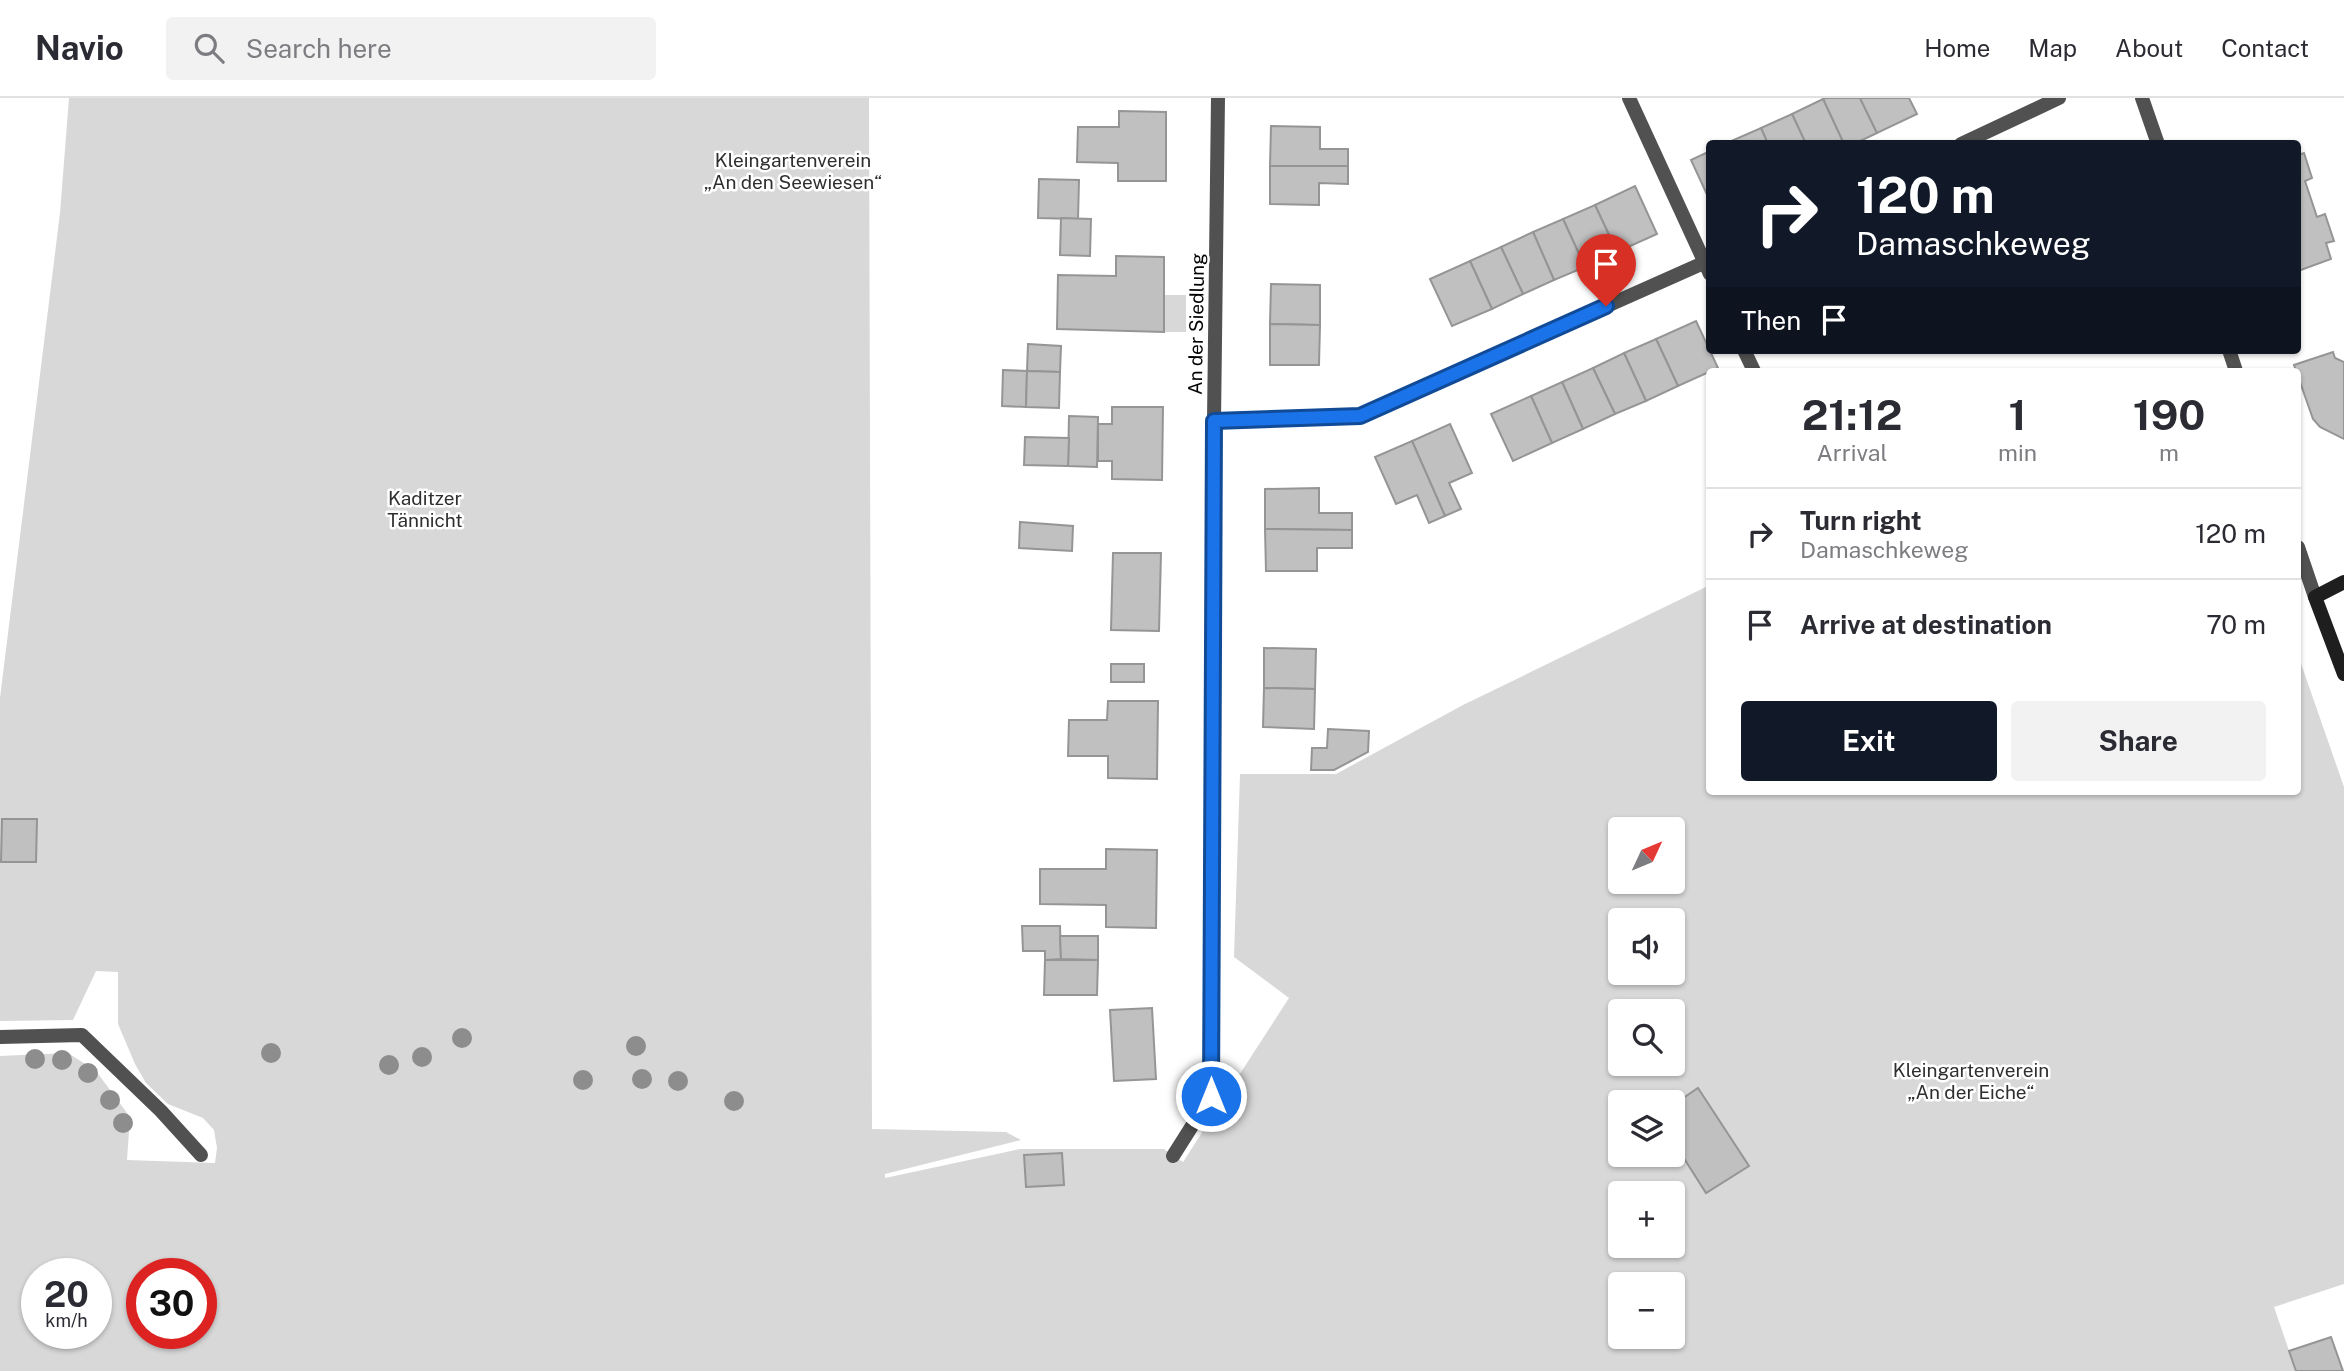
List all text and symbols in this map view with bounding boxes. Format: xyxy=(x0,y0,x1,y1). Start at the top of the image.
search box xyxy=(166,17,656,80)
text: Navio xyxy=(35,29,124,67)
icon: search xyxy=(190,29,228,67)
text: Search here xyxy=(246,33,392,64)
text: Home xyxy=(1924,34,1990,62)
text: Map xyxy=(2028,34,2077,62)
text: About xyxy=(2115,34,2183,62)
text: Contact xyxy=(2221,34,2309,62)
park label: Kleingartenverein „An den Seewiesen“ xyxy=(704,149,882,193)
text: 120 m xyxy=(1856,166,1995,224)
icon: right xyxy=(1741,168,1832,259)
text: Damaschkeweg xyxy=(1856,225,2091,262)
pin xyxy=(1576,234,1636,306)
icon: arrive xyxy=(1587,245,1625,283)
street label: An der Siedlung xyxy=(1184,253,1208,395)
icon: arrive xyxy=(1815,301,1853,339)
text: Then xyxy=(1741,305,1801,336)
text: 21:12 xyxy=(1802,390,1902,439)
text: 1 xyxy=(2009,390,2027,439)
text: 190 xyxy=(2133,390,2205,439)
text: Arrival xyxy=(1816,439,1888,466)
text: min xyxy=(1998,439,2037,466)
text: m xyxy=(2159,439,2179,466)
park label: Kaditzer Tännicht xyxy=(387,487,463,531)
text: Turn right xyxy=(1800,505,1922,536)
icon: right xyxy=(1741,515,1779,553)
text: 120 m xyxy=(2195,518,2266,549)
text: Damaschkeweg xyxy=(1800,536,1969,563)
icon: arrive xyxy=(1741,606,1779,644)
text: Arrive at destination xyxy=(1800,609,2052,640)
text: 70 m xyxy=(2206,609,2266,640)
button: Exit xyxy=(1741,701,1997,781)
button: Share xyxy=(2011,701,2266,781)
north arrow xyxy=(1608,817,1685,894)
map controls xyxy=(1608,817,1685,1349)
button: sound xyxy=(1608,908,1685,985)
button: search xyxy=(1608,999,1685,1076)
position arrow xyxy=(1174,1059,1248,1133)
park label: Kleingartenverein „An der Eiche“ xyxy=(1893,1059,2049,1103)
button: layers xyxy=(1608,1090,1685,1167)
button: + xyxy=(1608,1181,1685,1258)
speed limit sign: 30 xyxy=(126,1258,217,1349)
button: − xyxy=(1608,1272,1685,1349)
text: 20 xyxy=(44,1274,89,1315)
text: km/h xyxy=(45,1310,88,1331)

